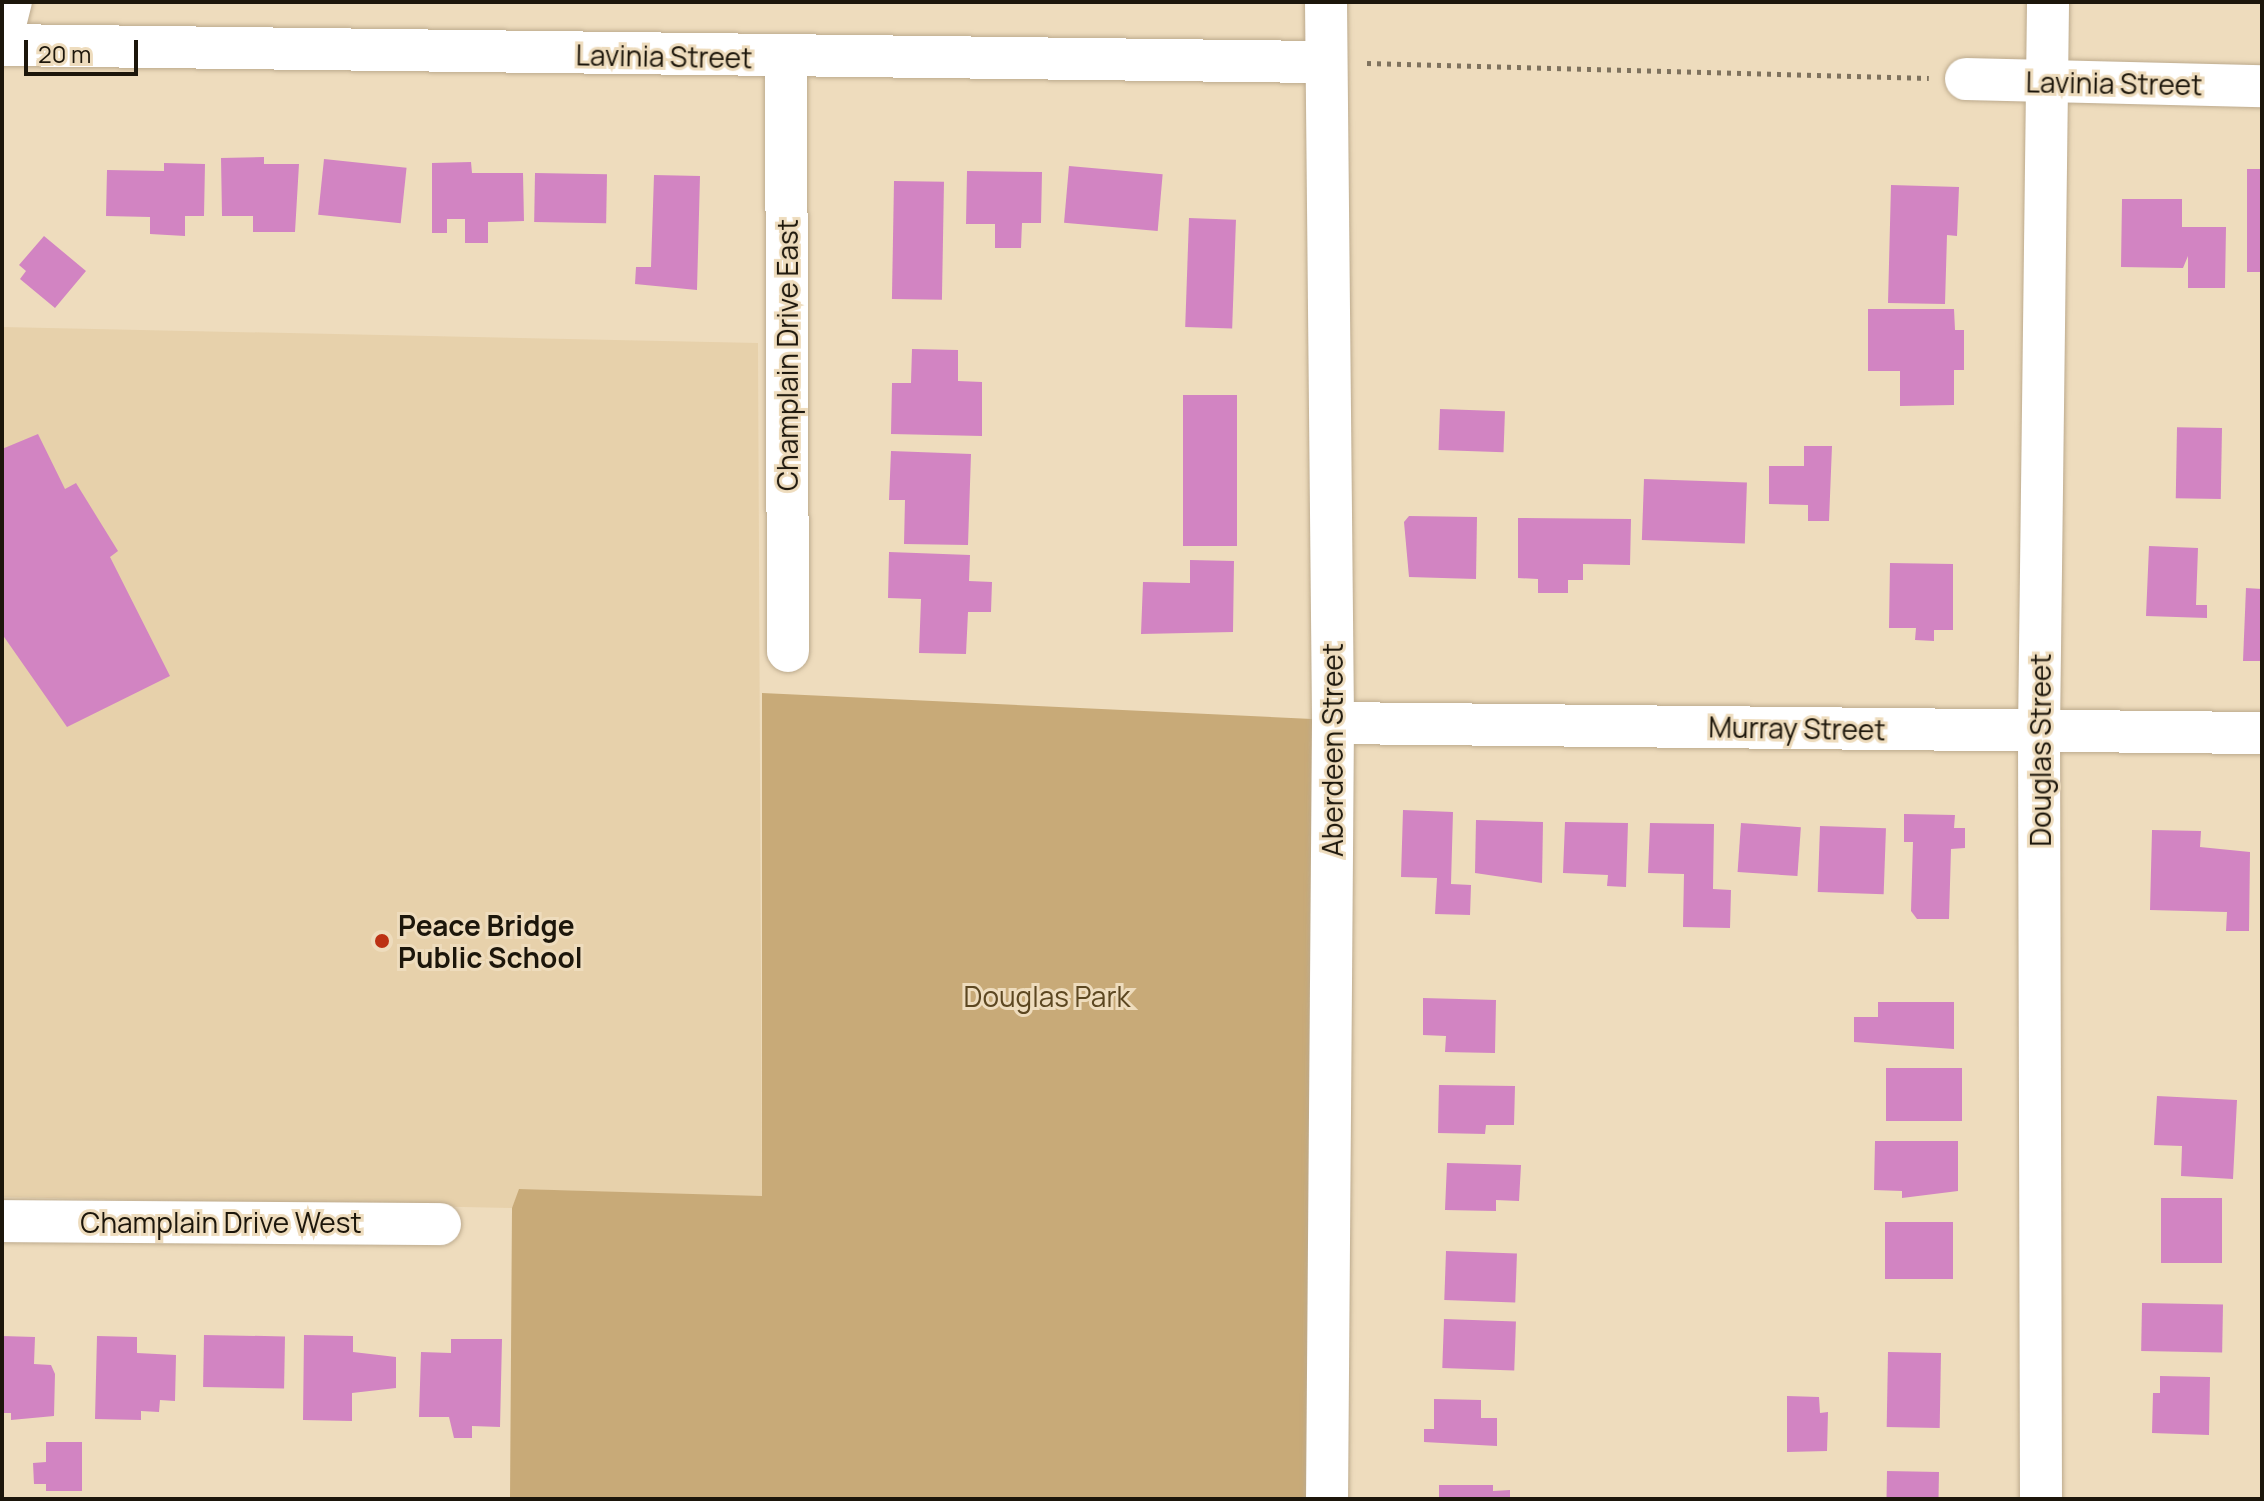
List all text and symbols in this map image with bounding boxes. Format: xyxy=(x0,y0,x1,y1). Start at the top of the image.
scale bar xyxy=(28,24,142,74)
text: 20 m xyxy=(38,37,91,70)
street label: Lavinia Street xyxy=(575,38,753,74)
street label: Lavinia Street xyxy=(2025,65,2203,101)
street label: Champlain Drive East xyxy=(770,219,804,491)
street label: Aberdeen Street xyxy=(1315,643,1349,857)
street label: Douglas Street xyxy=(2023,653,2057,847)
street label: Murray Street xyxy=(1708,710,1886,746)
place label: Peace Bridge Public School xyxy=(398,908,583,974)
marker: Peace Bridge Public School xyxy=(373,932,391,950)
park label: Douglas Park xyxy=(964,979,1130,1013)
street label: Champlain Drive West xyxy=(80,1205,362,1239)

